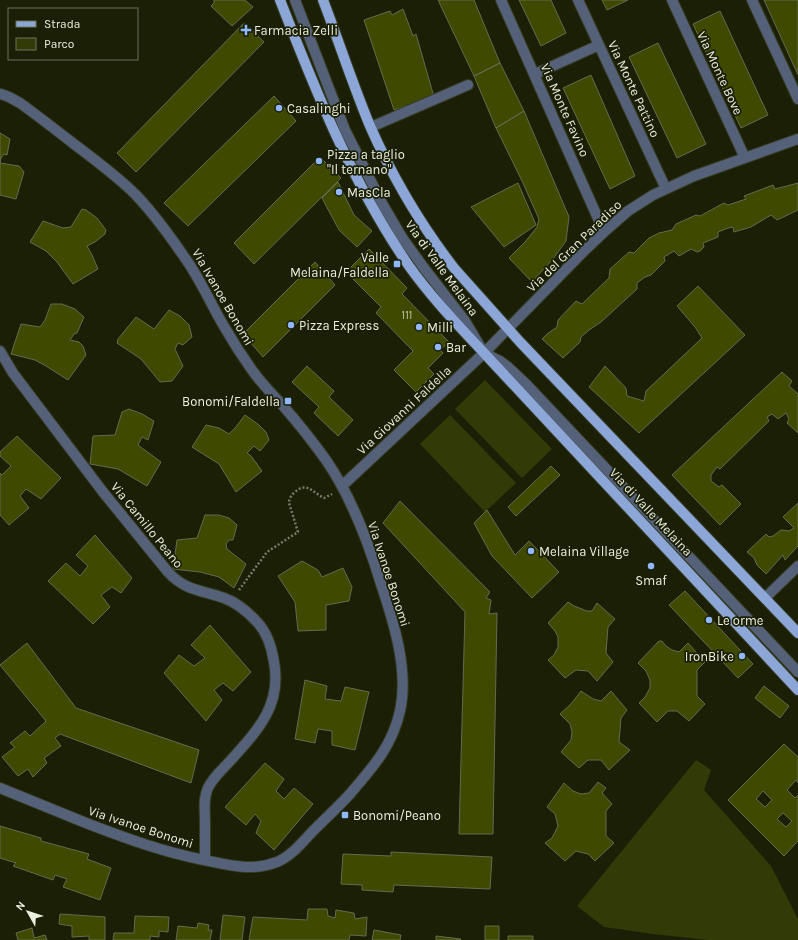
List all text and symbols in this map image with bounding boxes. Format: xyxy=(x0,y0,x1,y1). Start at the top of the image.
legend xyxy=(8,8,138,60)
text: Strada xyxy=(44,17,80,31)
place label: Farmacia Zelli xyxy=(254,23,338,38)
marker: Farmacia Zelli xyxy=(241,25,251,35)
street label: Via Monte Bove xyxy=(694,29,746,117)
text: Parco xyxy=(44,37,74,51)
street label: Via Monte Pattino xyxy=(605,38,663,140)
street label: Via Monte Favino xyxy=(538,61,592,159)
place label: Casalinghi xyxy=(287,101,351,116)
marker: Casalinghi xyxy=(274,103,284,113)
place label: Pizza a taglio "Il ternano" xyxy=(327,147,405,177)
marker: Pizza a taglio "Il ternano" xyxy=(314,156,324,166)
place label: MasCla xyxy=(347,185,391,200)
marker: MasCla xyxy=(334,187,344,197)
street label: Via del Gran Paradiso xyxy=(524,197,624,295)
street label: Via di Valle Melaina xyxy=(402,217,482,319)
street label: Via Ivanoe Bonomi xyxy=(189,246,257,348)
place label: Valle Melaina/Faldella xyxy=(290,250,389,280)
marker: Valle Melaina/Faldella xyxy=(392,259,402,269)
house number: 111 xyxy=(402,309,412,322)
place label: Pizza Express xyxy=(299,318,379,333)
marker: Pizza Express xyxy=(286,320,296,330)
place label: Milli xyxy=(427,320,453,335)
marker: Milli xyxy=(414,322,424,332)
place label: Bar xyxy=(446,340,466,355)
marker: Bar xyxy=(433,342,443,352)
street label: Via Giovanni Faldella xyxy=(354,362,454,458)
place label: Bonomi/Faldella xyxy=(182,394,280,409)
marker: Bonomi/Faldella xyxy=(283,396,293,406)
street label: Via di Valle Melaina xyxy=(606,465,696,559)
street label: Via Camillo Peano xyxy=(108,479,186,571)
street label: Via Ivanoe Bonomi xyxy=(365,520,413,628)
place label: Melaina Village xyxy=(539,544,629,559)
marker: Melaina Village xyxy=(526,546,536,556)
marker: Smaf xyxy=(646,561,656,571)
place label: Smaf xyxy=(635,573,667,588)
place label: Le orme xyxy=(717,613,764,628)
marker: Le orme xyxy=(704,615,714,625)
place label: IronBike xyxy=(685,649,734,664)
marker: IronBike xyxy=(737,651,747,661)
street label: Via Ivanoe Bonomi xyxy=(87,803,195,851)
place label: Bonomi/Peano xyxy=(353,808,441,823)
marker: Bonomi/Peano xyxy=(340,810,350,820)
north arrow xyxy=(8,892,48,932)
text: N xyxy=(13,899,28,913)

